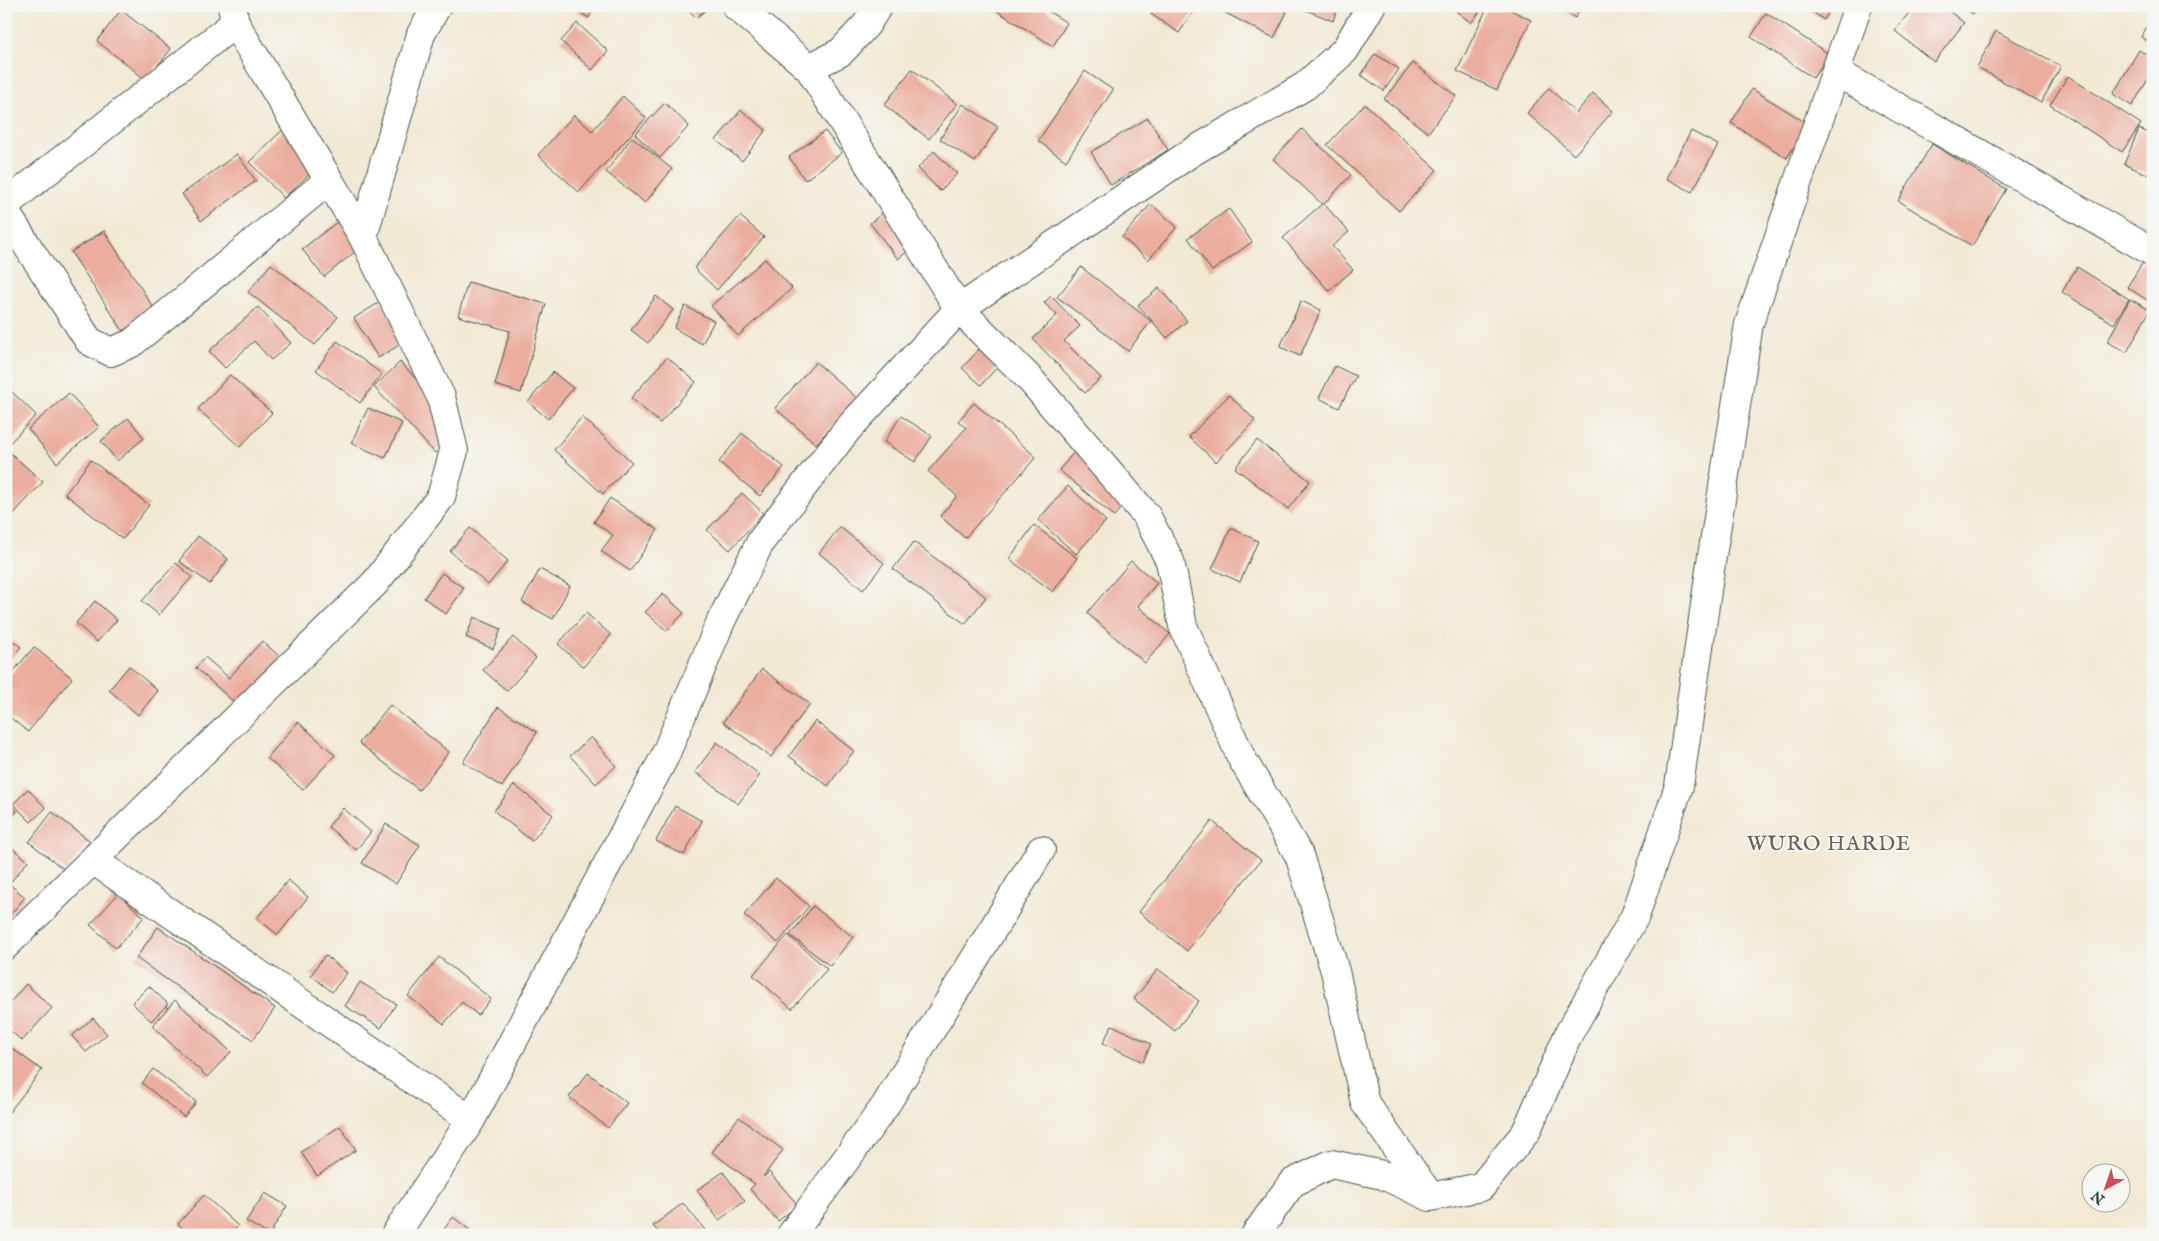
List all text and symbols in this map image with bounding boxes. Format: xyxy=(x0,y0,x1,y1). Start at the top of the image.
district label: WURO HARDE xyxy=(1747,831,1911,858)
north arrow xyxy=(2082,1164,2132,1214)
text: N xyxy=(2088,1186,2109,1209)

